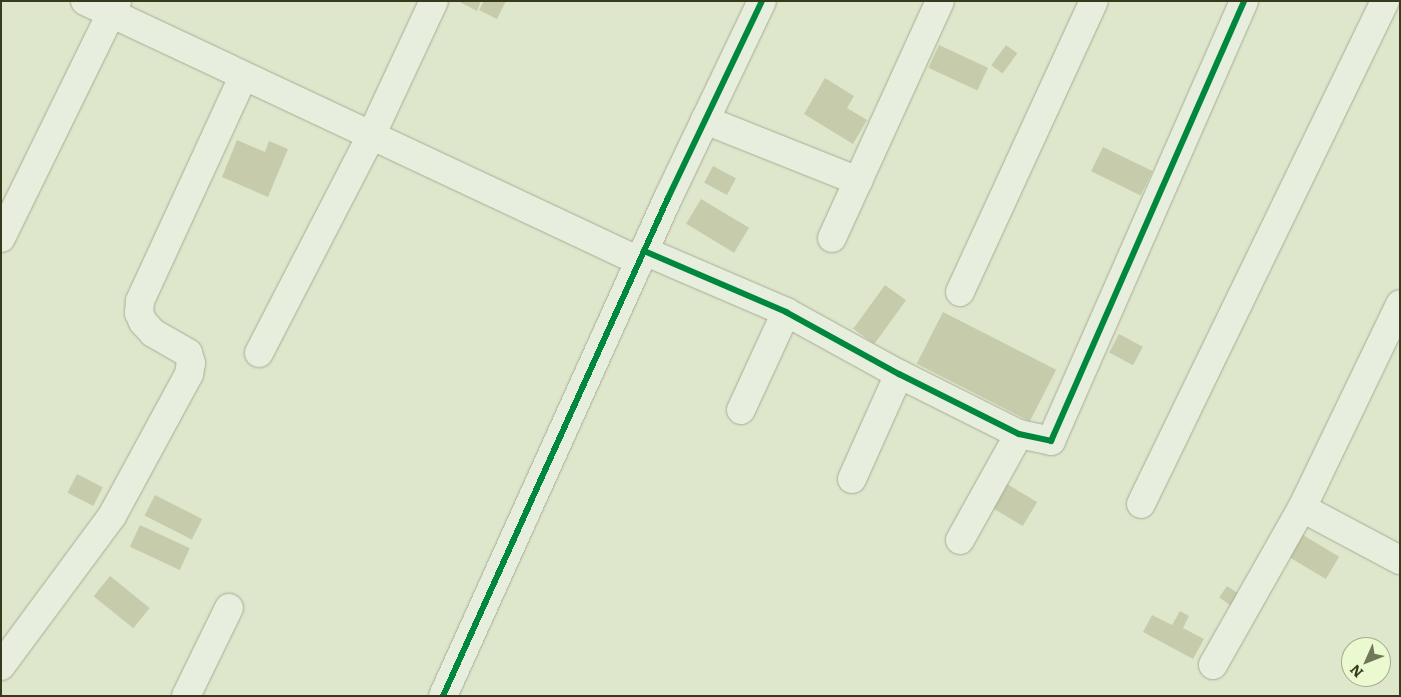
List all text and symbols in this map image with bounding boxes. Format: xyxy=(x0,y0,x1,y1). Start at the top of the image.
north arrow xyxy=(1341,637,1391,687)
text: N xyxy=(1345,661,1367,683)

